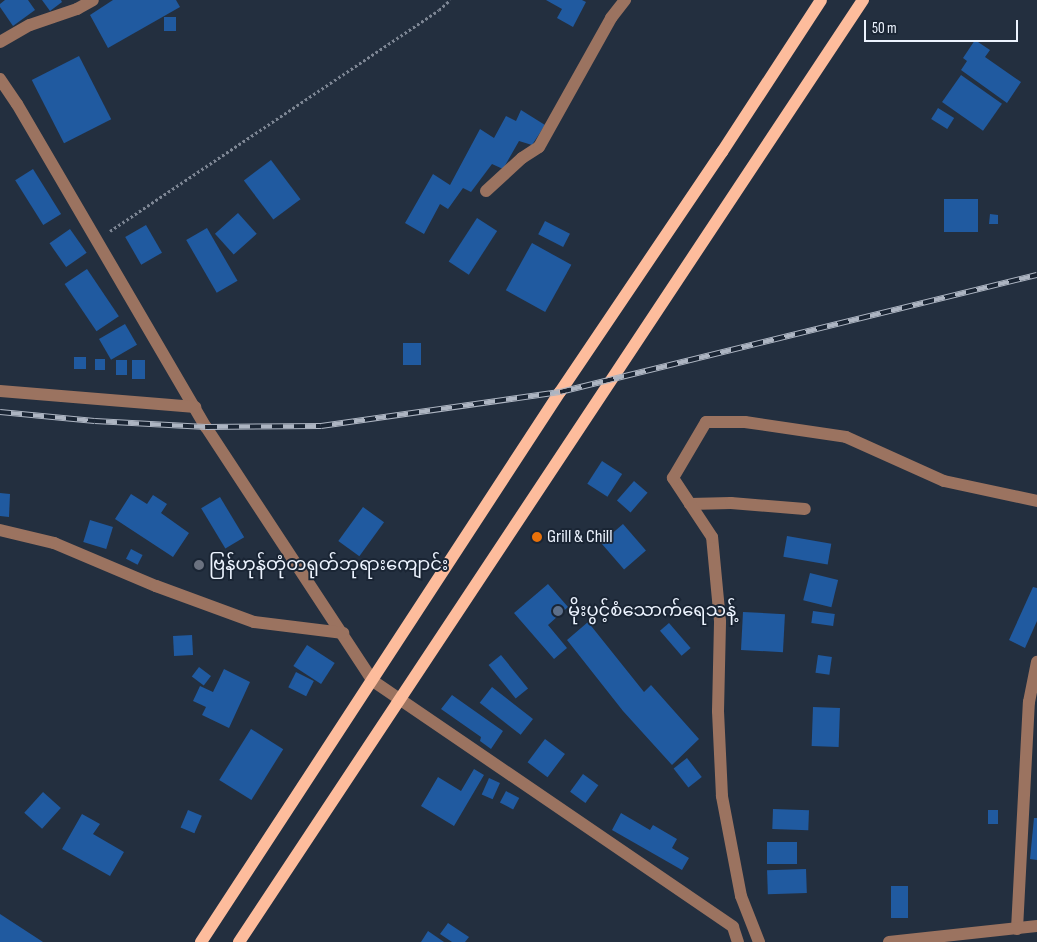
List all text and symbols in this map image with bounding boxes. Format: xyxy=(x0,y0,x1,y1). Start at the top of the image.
scale bar xyxy=(867,10,1021,42)
text: 50 m xyxy=(872,19,897,38)
place label: Grill & Chill xyxy=(547,526,613,548)
marker: Grill & Chill xyxy=(531,531,543,543)
place label: ဗြန်ဟုန်တုံတရုတ်ဘုရားကျောင်း xyxy=(209,554,448,576)
marker: ဗြန်ဟုန်တုံတရုတ်ဘုရားကျောင်း xyxy=(193,559,205,571)
place label: မိုးပွင့်စံသောက်ရေသန့် xyxy=(568,600,736,622)
marker: မိုးပွင့်စံသောက်ရေသန့် xyxy=(552,605,564,617)

